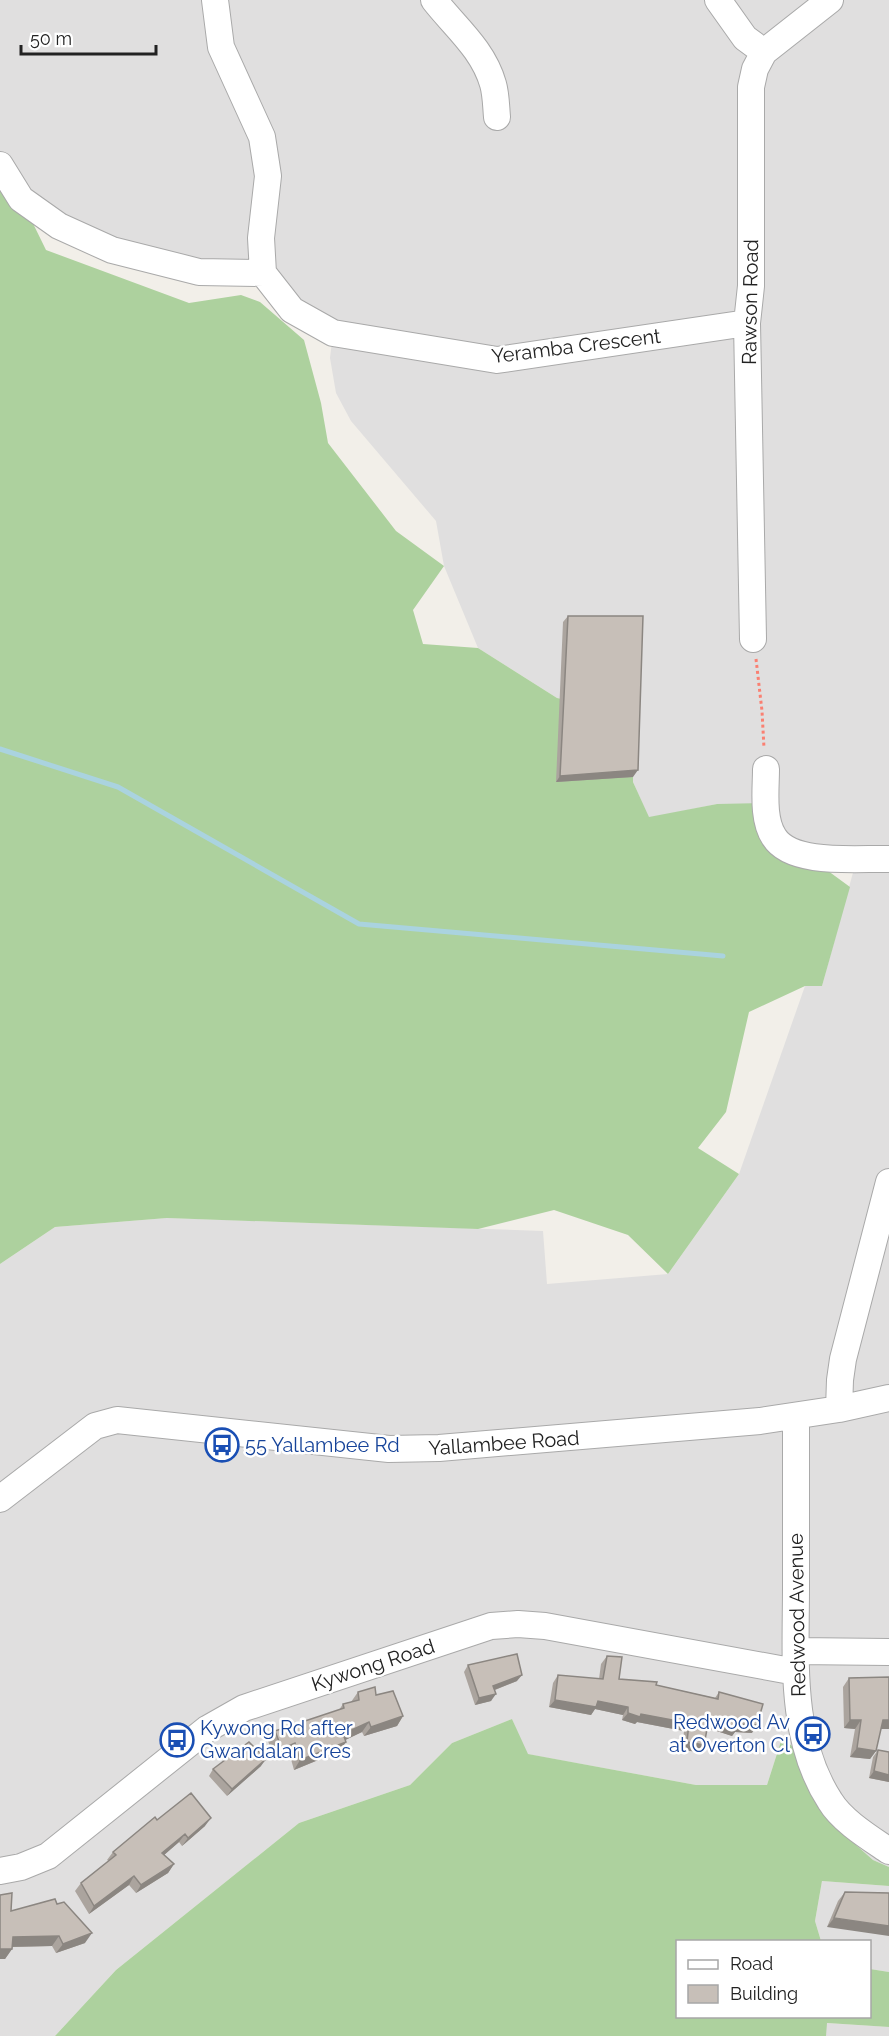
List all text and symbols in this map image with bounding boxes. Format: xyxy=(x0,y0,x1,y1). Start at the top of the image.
scale bar xyxy=(21,18,156,56)
text: 50 m xyxy=(30,28,72,49)
street label: Rawson Road xyxy=(737,239,763,365)
street label: Yeramba Crescent xyxy=(490,324,662,368)
street label: Yallambee Road xyxy=(428,1426,580,1460)
bus stop icon: 55 Yallambee Rd xyxy=(204,1427,240,1463)
place label: 55 Yallambee Rd xyxy=(245,1433,400,1457)
street label: Redwood Avenue xyxy=(784,1533,810,1697)
street label: Kywong Road xyxy=(308,1634,438,1696)
place label: Redwood Av at Overton Cl xyxy=(669,1710,791,1757)
place label: Kywong Rd after Gwandalan Cres xyxy=(200,1716,353,1763)
bus stop icon: Redwood Av at Overton Cl xyxy=(795,1716,831,1752)
bus stop icon: Kywong Rd after Gwandalan Cres xyxy=(159,1722,195,1758)
legend xyxy=(676,1940,871,2018)
text: Road xyxy=(730,1953,773,1974)
text: Building xyxy=(730,1983,798,2004)

